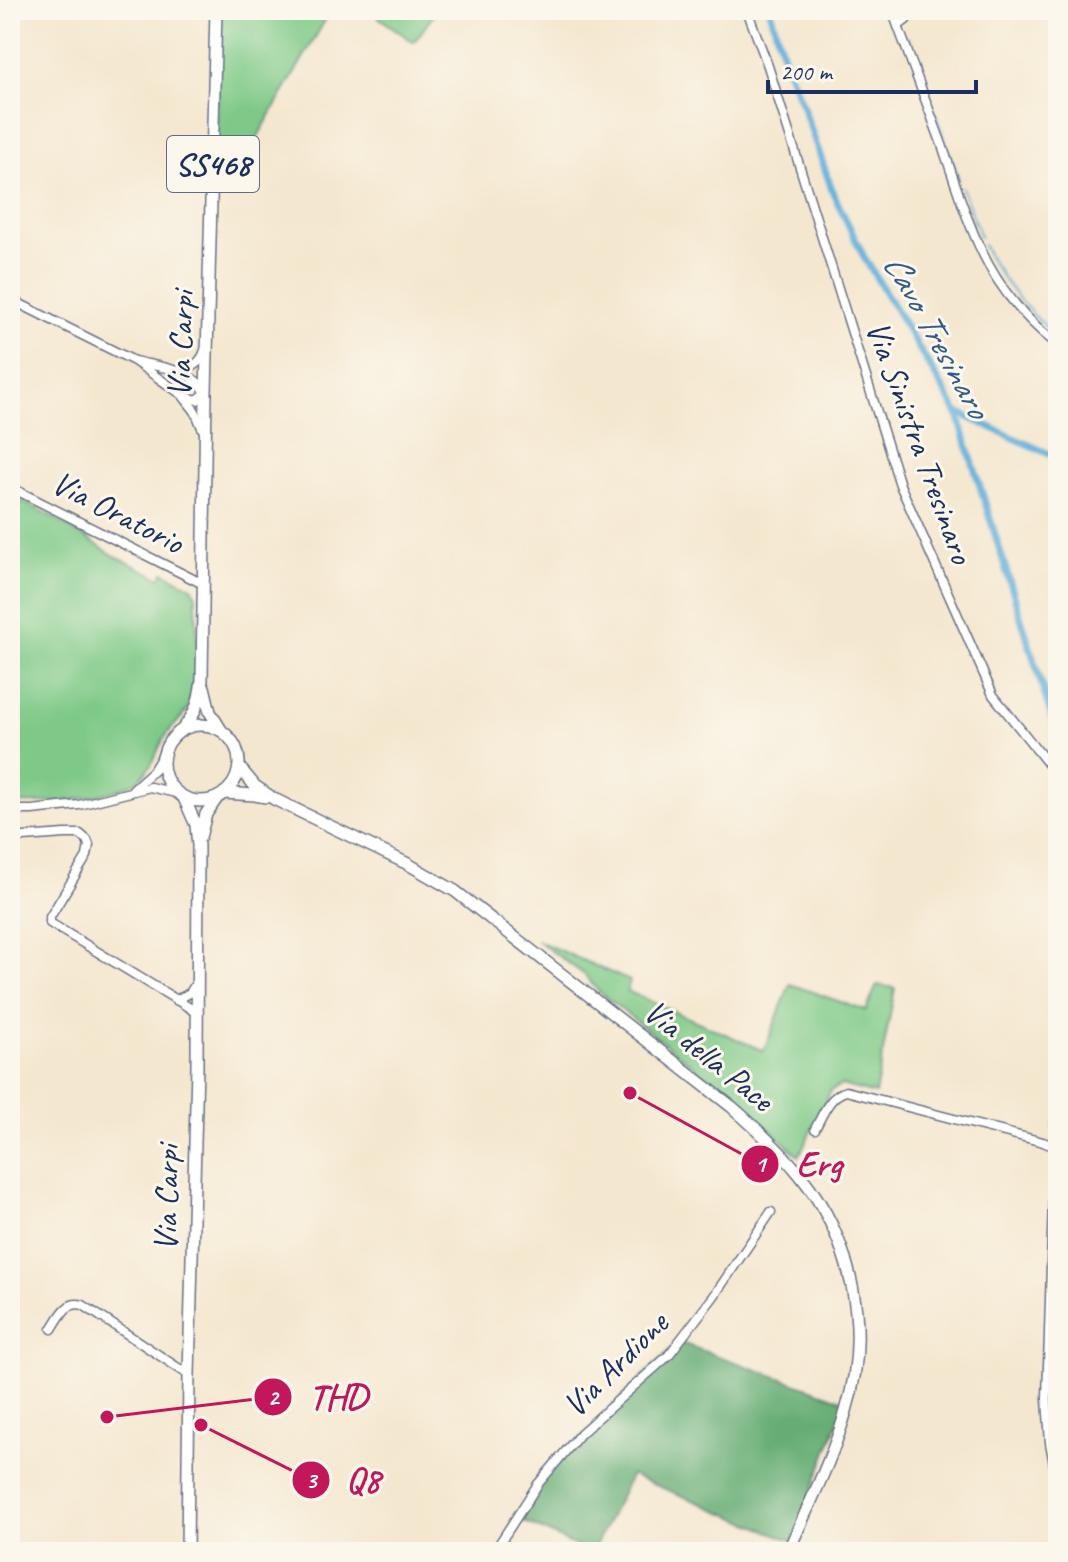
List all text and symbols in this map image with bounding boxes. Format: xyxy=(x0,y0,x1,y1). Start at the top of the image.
scale bar xyxy=(768,44,976,94)
text: 200 m xyxy=(780,57,834,87)
road number: SS468 xyxy=(167,136,259,192)
water label: Cavo Tresinaro xyxy=(873,245,1003,429)
street label: Via Carpi xyxy=(157,286,203,398)
street label: Via Sinistra Tresinaro xyxy=(856,315,984,571)
street label: Via Oratorio xyxy=(45,461,193,564)
street label: Via della Pace xyxy=(635,990,784,1122)
callout: Erg xyxy=(740,1134,857,1194)
street label: Via Carpi xyxy=(144,1141,188,1252)
text: Erg xyxy=(796,1141,846,1187)
text: 1 xyxy=(755,1149,769,1179)
street label: Via Ardione xyxy=(553,1301,678,1426)
callout: THD xyxy=(253,1367,384,1427)
text: THD xyxy=(309,1374,371,1420)
text: 2 xyxy=(268,1382,281,1412)
callout: Q8 xyxy=(291,1450,396,1510)
text: Q8 xyxy=(346,1457,384,1503)
text: 3 xyxy=(306,1465,319,1495)

